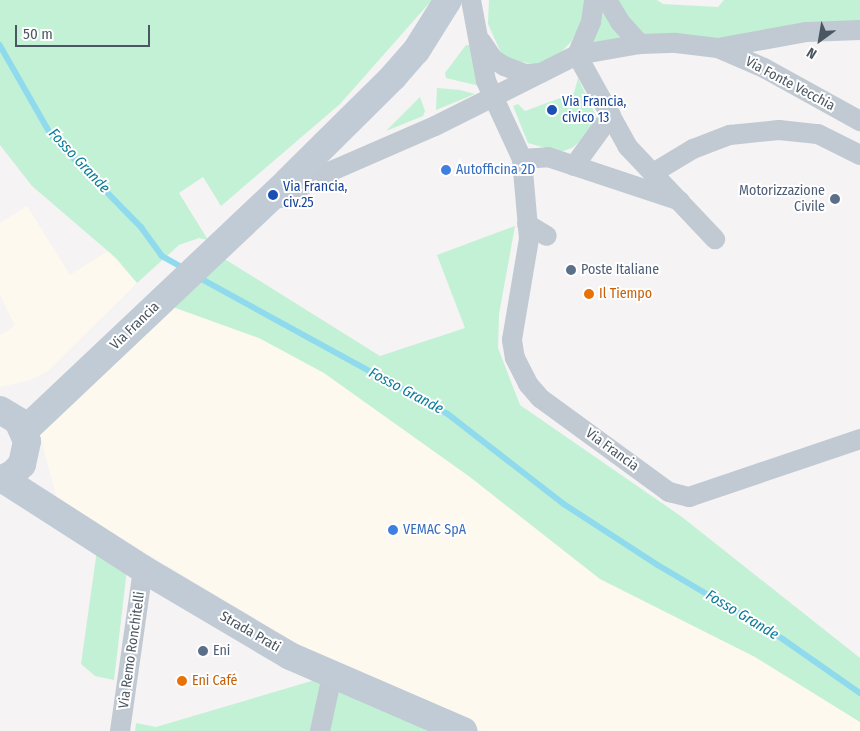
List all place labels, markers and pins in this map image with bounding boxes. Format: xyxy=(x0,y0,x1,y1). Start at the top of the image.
place label: Via Francia, civico 13 xyxy=(562,94,626,126)
marker: Via Francia, civico 13 xyxy=(546,104,558,116)
place label: Autofficina 2D xyxy=(456,162,535,178)
marker: Autofficina 2D xyxy=(440,164,452,176)
place label: Via Francia, civ.25 xyxy=(283,179,347,212)
place label: Motorizzazione Civile xyxy=(739,183,825,216)
marker: Via Francia, civ.25 xyxy=(267,189,279,201)
marker: Motorizzazione Civile xyxy=(829,193,841,205)
place label: Poste Italiane xyxy=(581,262,659,278)
marker: Poste Italiane xyxy=(565,264,577,276)
place label: Il Tiempo xyxy=(599,286,652,302)
marker: Il Tiempo xyxy=(583,288,595,300)
place label: VEMAC SpA xyxy=(403,522,466,538)
marker: VEMAC SpA xyxy=(387,524,399,536)
place label: Eni xyxy=(213,643,230,659)
marker: Eni xyxy=(197,645,209,657)
place label: Eni Café xyxy=(192,673,238,689)
marker: Eni Café xyxy=(176,675,188,687)

